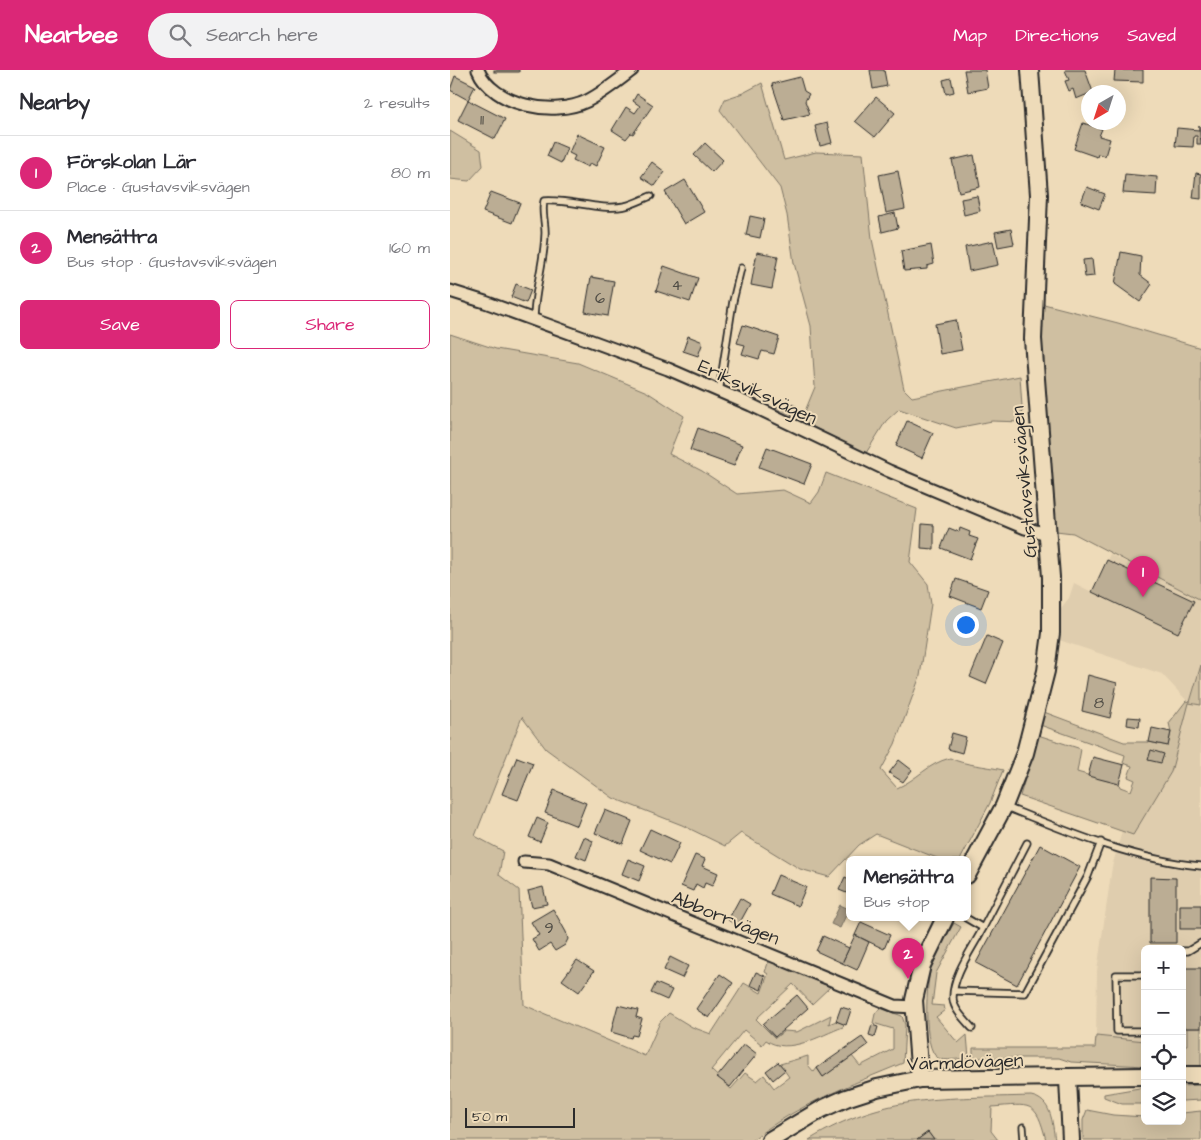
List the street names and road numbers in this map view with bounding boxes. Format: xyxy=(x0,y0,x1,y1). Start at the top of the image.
street label: Eriksviksvägen xyxy=(693,353,821,433)
street label: Gustavsviksvägen xyxy=(1004,405,1046,559)
street label: Abborrvägen xyxy=(667,884,783,953)
street label: Värmdövägen xyxy=(906,1047,1024,1079)

